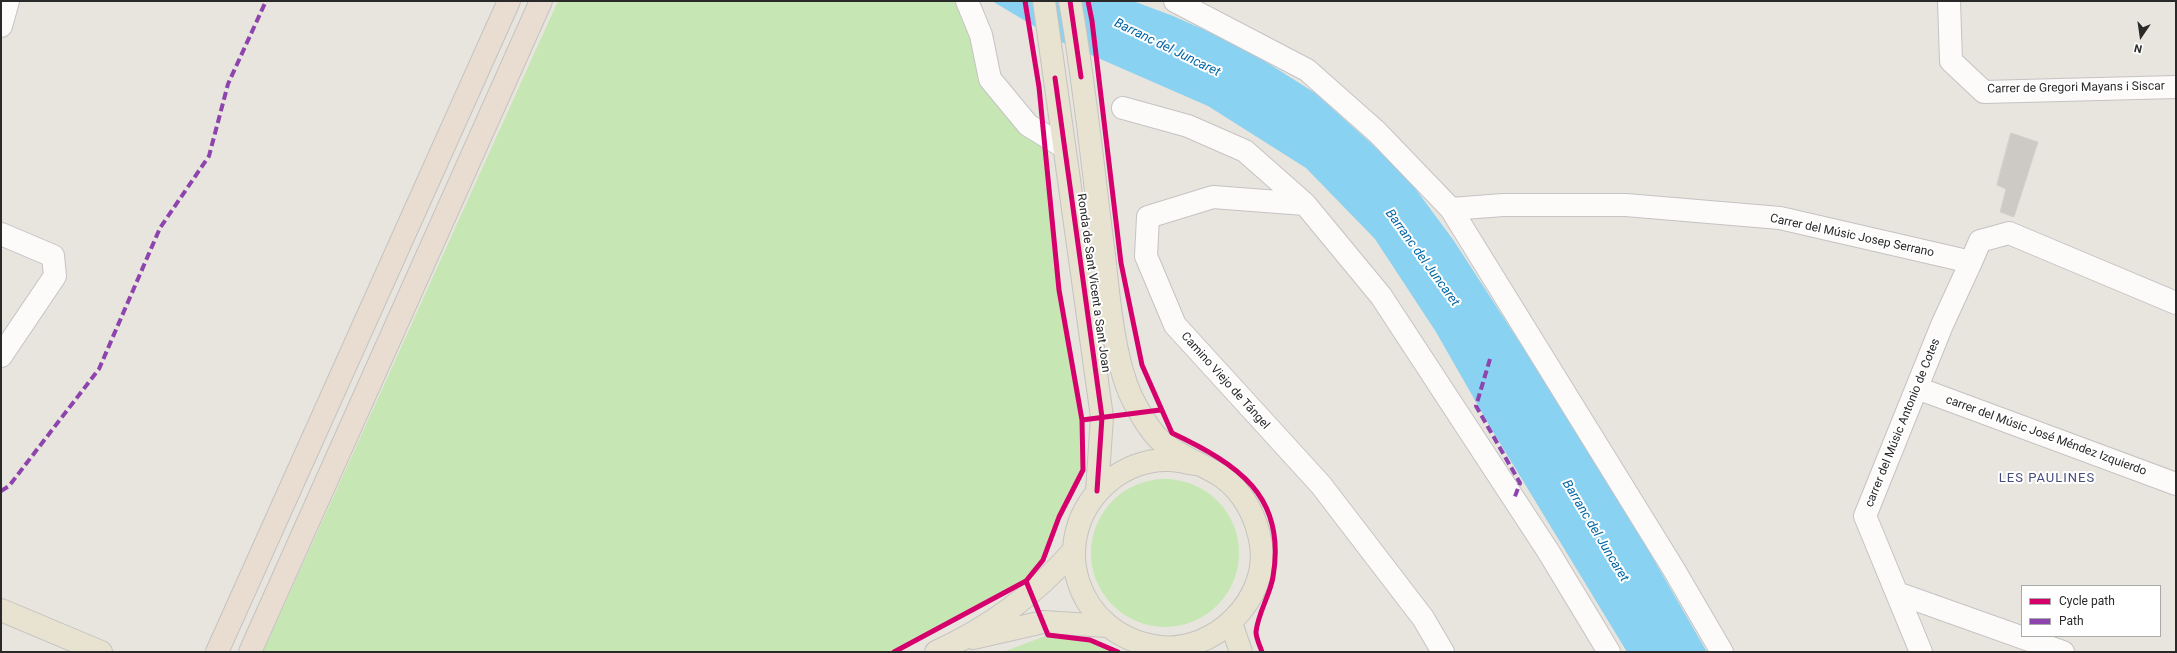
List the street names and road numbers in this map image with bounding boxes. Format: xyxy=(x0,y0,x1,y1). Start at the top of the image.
street label: Carrer de Gregori Mayans i Siscar xyxy=(1987,79,2165,97)
street label: Ronda de Sant Vicent a Sant Joan xyxy=(1073,193,1113,373)
street label: Carrer del Músic Josep Serrano xyxy=(1769,212,1935,260)
street label: Camino Viejo de Tángel xyxy=(1178,330,1272,432)
street label: carrer del Músic Antonio de Cotes xyxy=(1863,337,1943,509)
street label: carrer del Músic José Méndez Izquierdo xyxy=(1944,393,2148,479)

